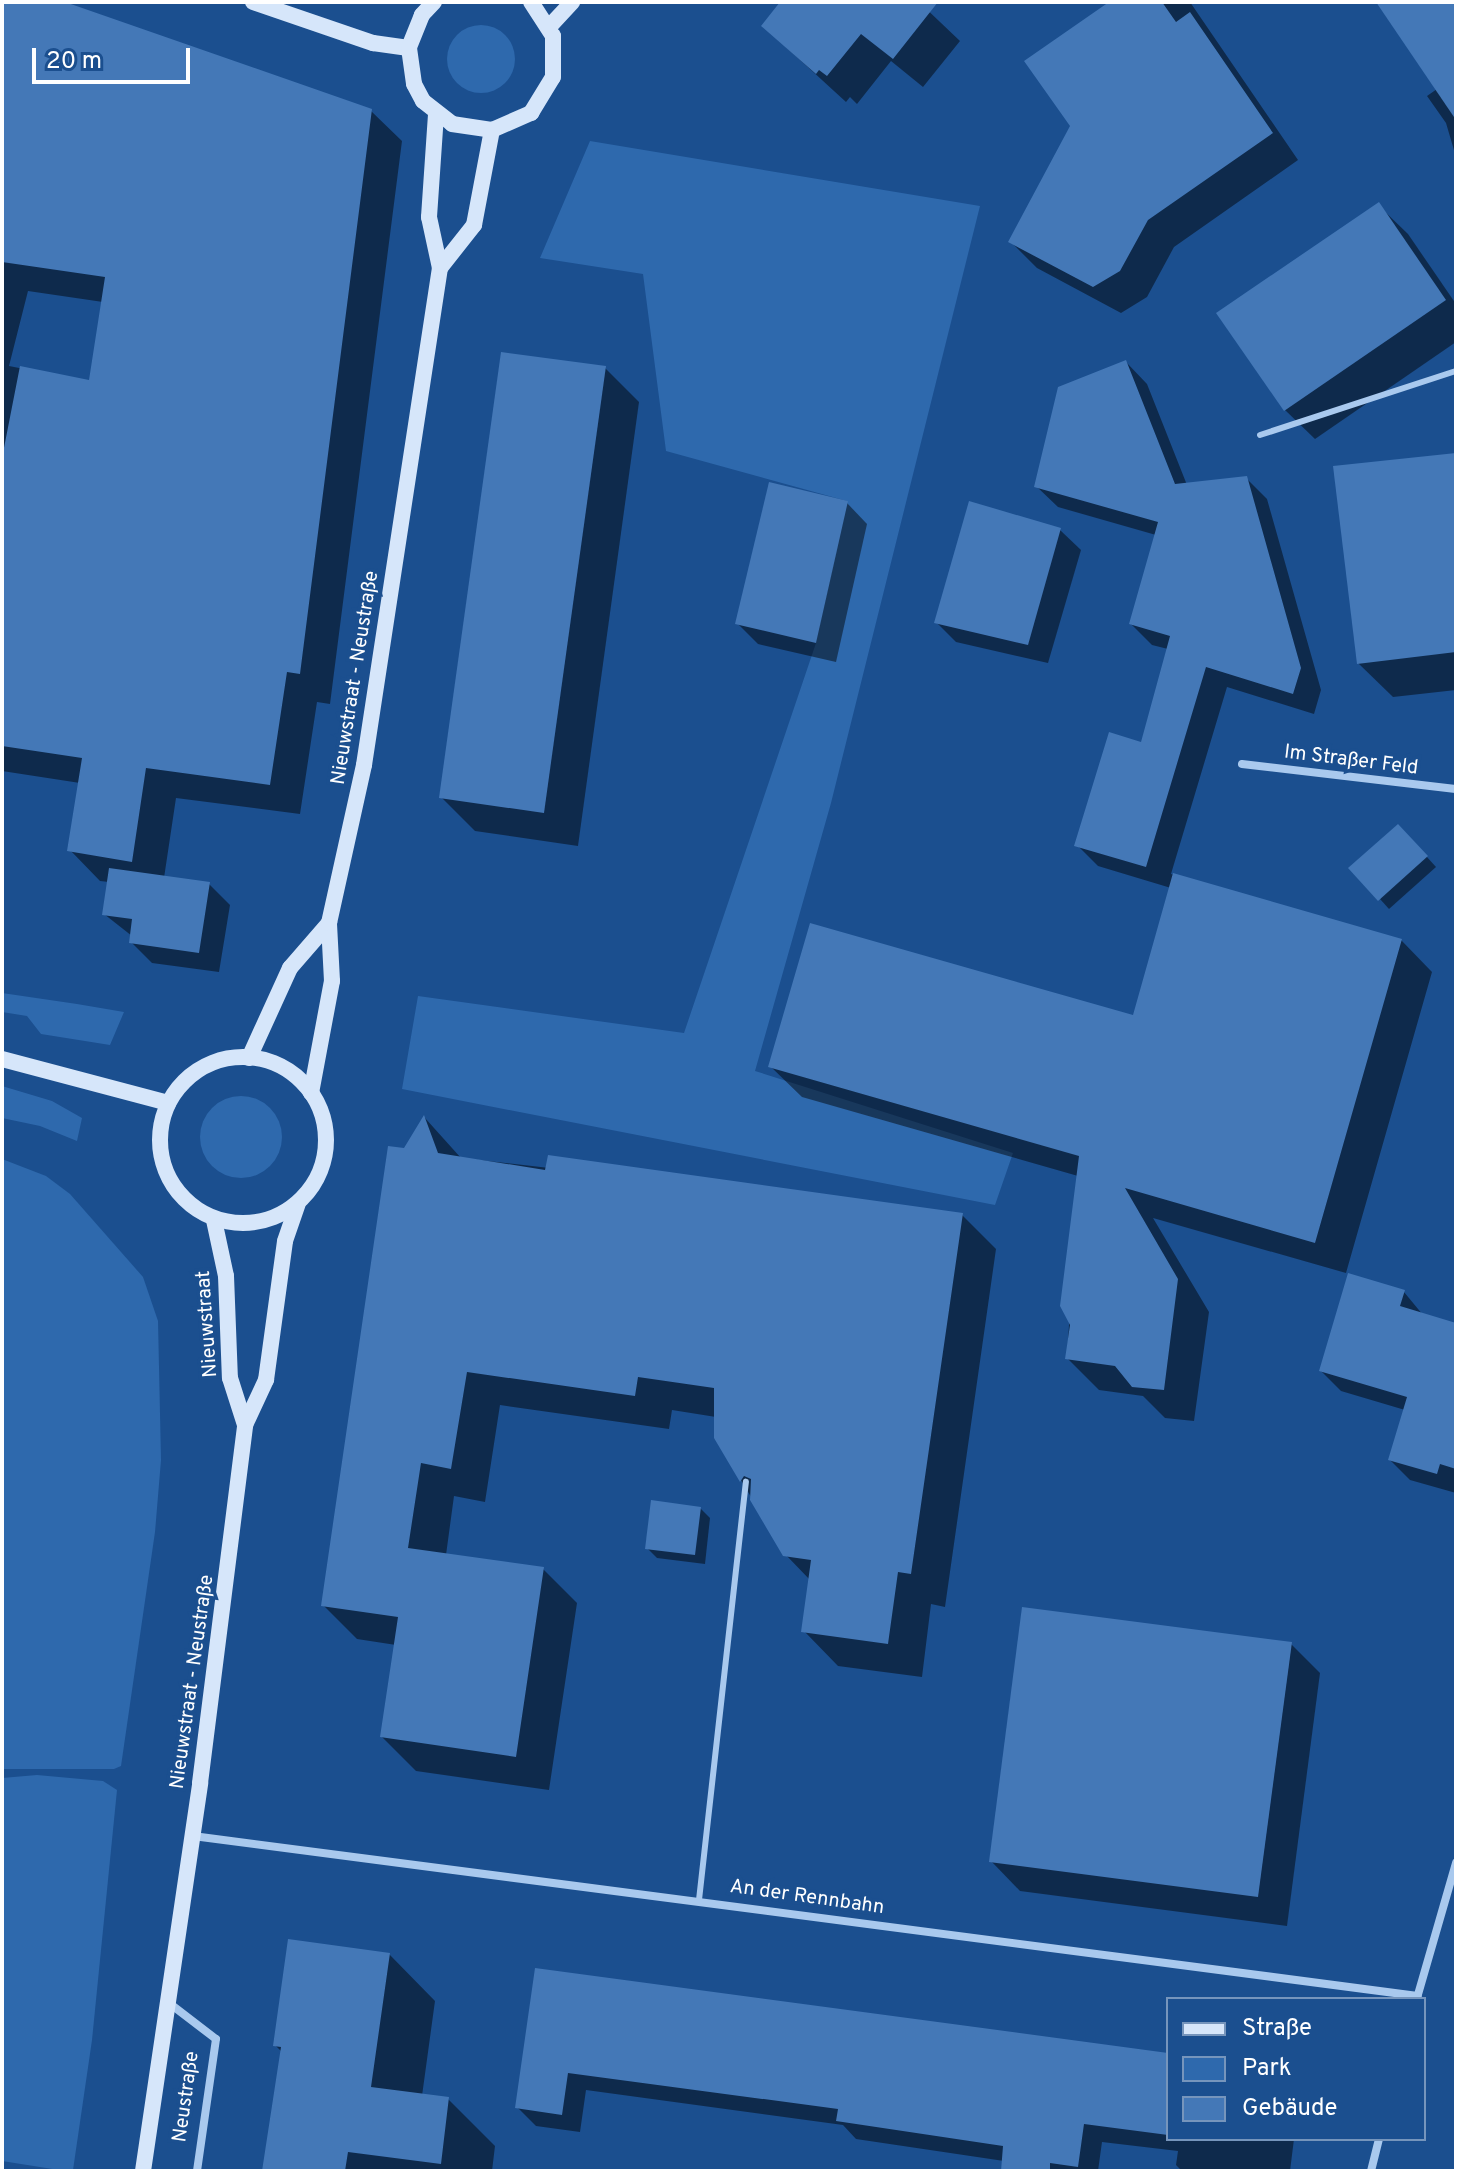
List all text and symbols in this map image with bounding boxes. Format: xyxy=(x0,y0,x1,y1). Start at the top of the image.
scale bar xyxy=(36,32,194,82)
text: 20 m xyxy=(46,47,102,77)
street label: Nieuwstraat - Neustraße xyxy=(327,569,385,787)
street label: Im Straßer Feld xyxy=(1283,741,1419,781)
street label: Nieuwstraat xyxy=(192,1270,224,1378)
street label: Nieuwstraat - Neustraße xyxy=(166,1573,220,1791)
street label: An der Rennbahn xyxy=(728,1875,886,1921)
legend xyxy=(1166,1997,1426,2141)
text: Straße xyxy=(1242,2014,1312,2044)
street label: Neustraße xyxy=(169,2050,205,2144)
text: Park xyxy=(1242,2054,1292,2084)
text: Gebäude xyxy=(1242,2094,1337,2124)

